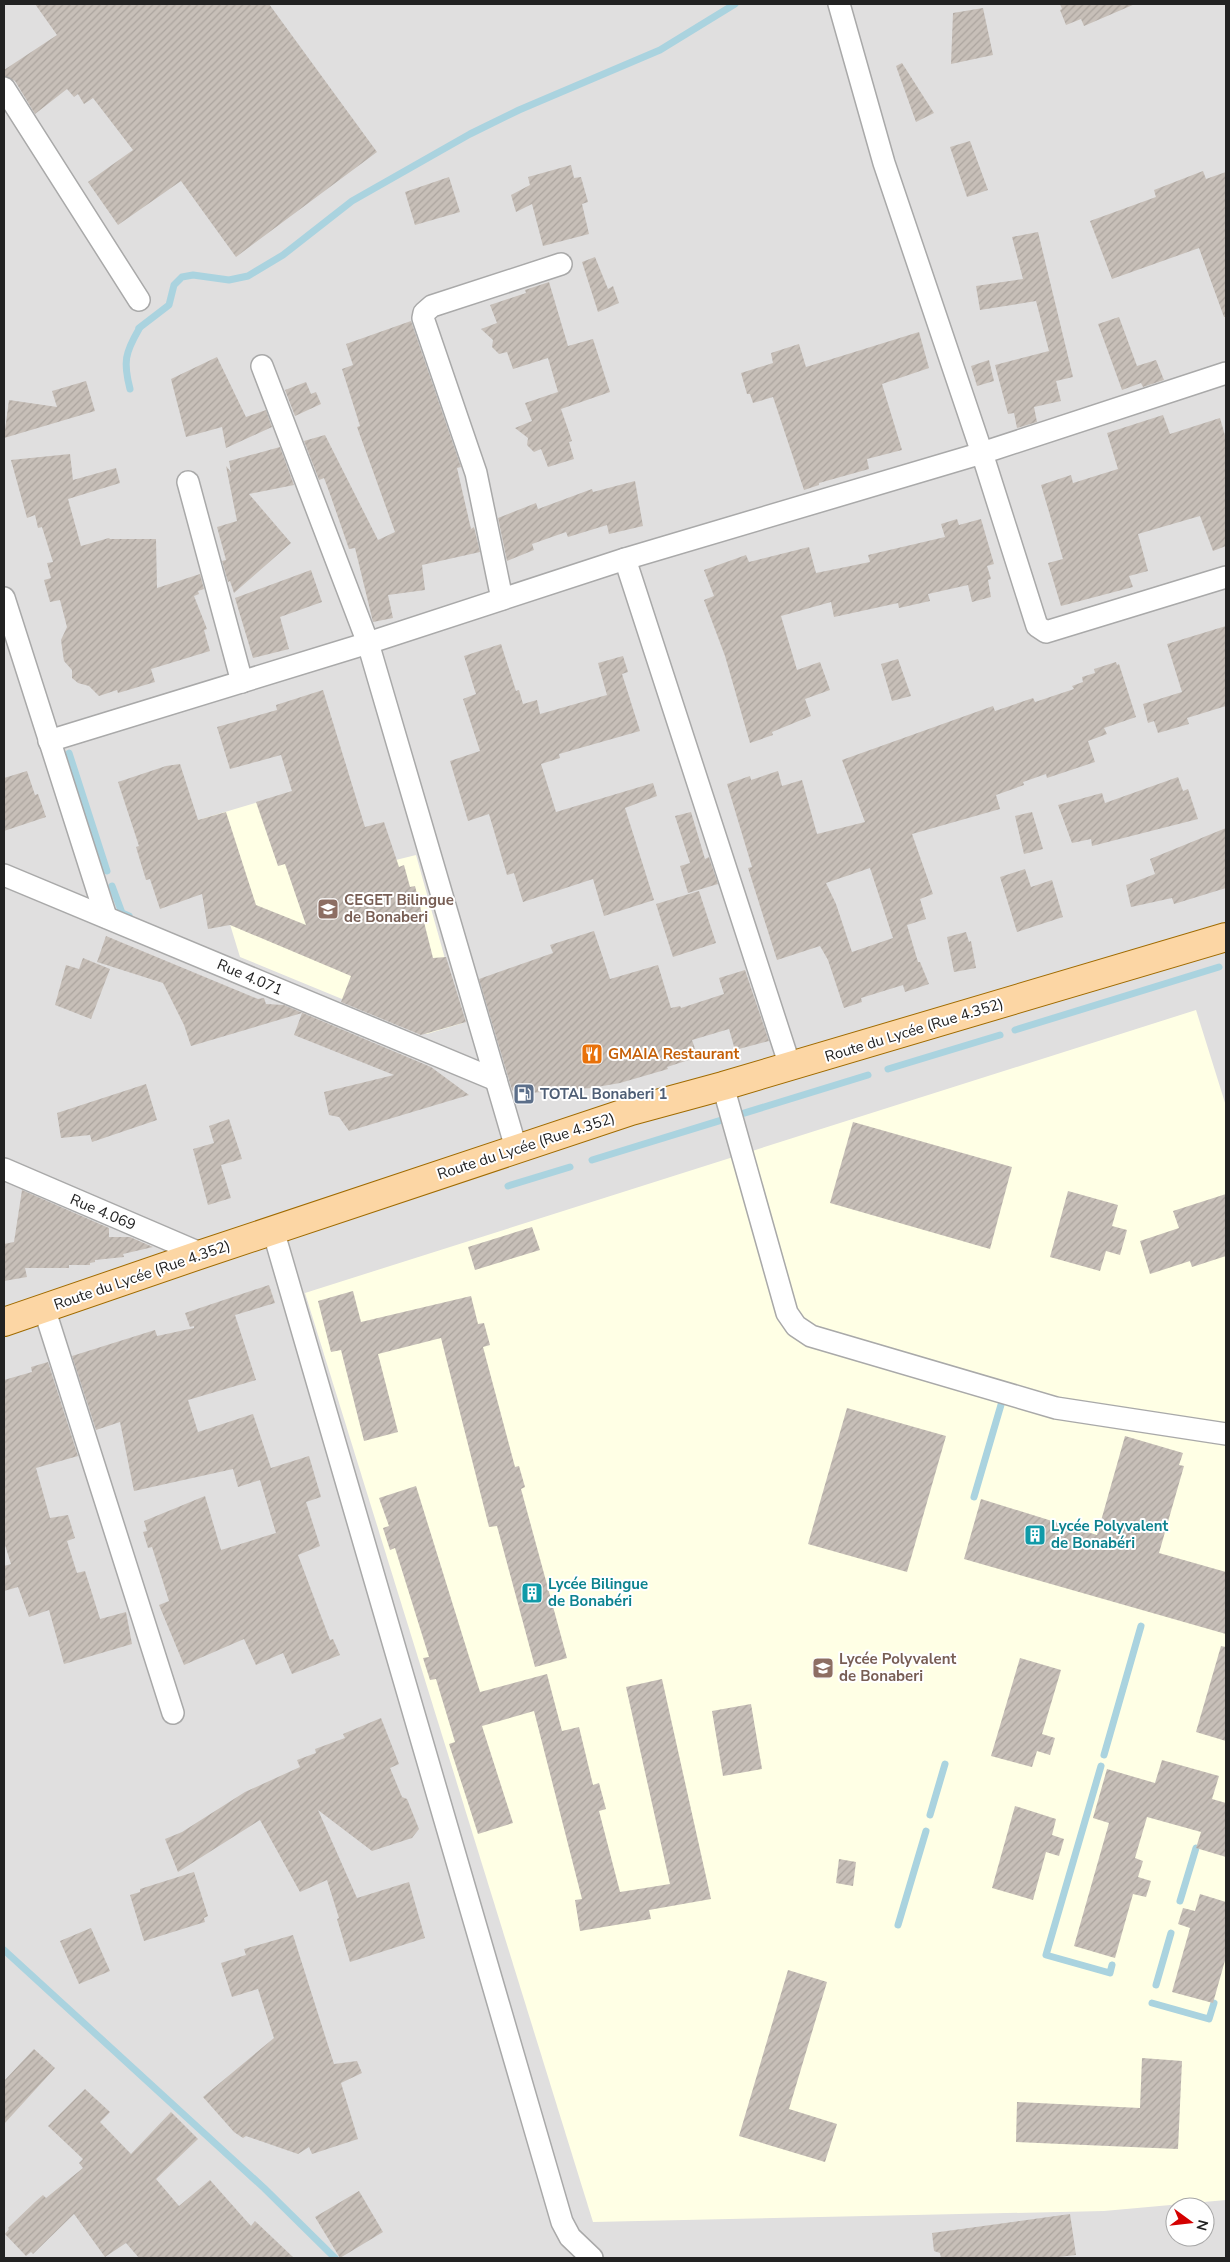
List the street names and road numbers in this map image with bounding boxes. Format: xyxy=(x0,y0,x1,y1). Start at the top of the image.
street label: Rue 4.071 xyxy=(214,954,286,1000)
street label: Route du Lycée (Rue 4.352) xyxy=(822,993,1006,1067)
street label: Route du Lycée (Rue 4.352) xyxy=(435,1108,617,1184)
street label: Rue 4.069 xyxy=(67,1189,139,1235)
street label: Route du Lycée (Rue 4.352) xyxy=(51,1235,233,1315)

